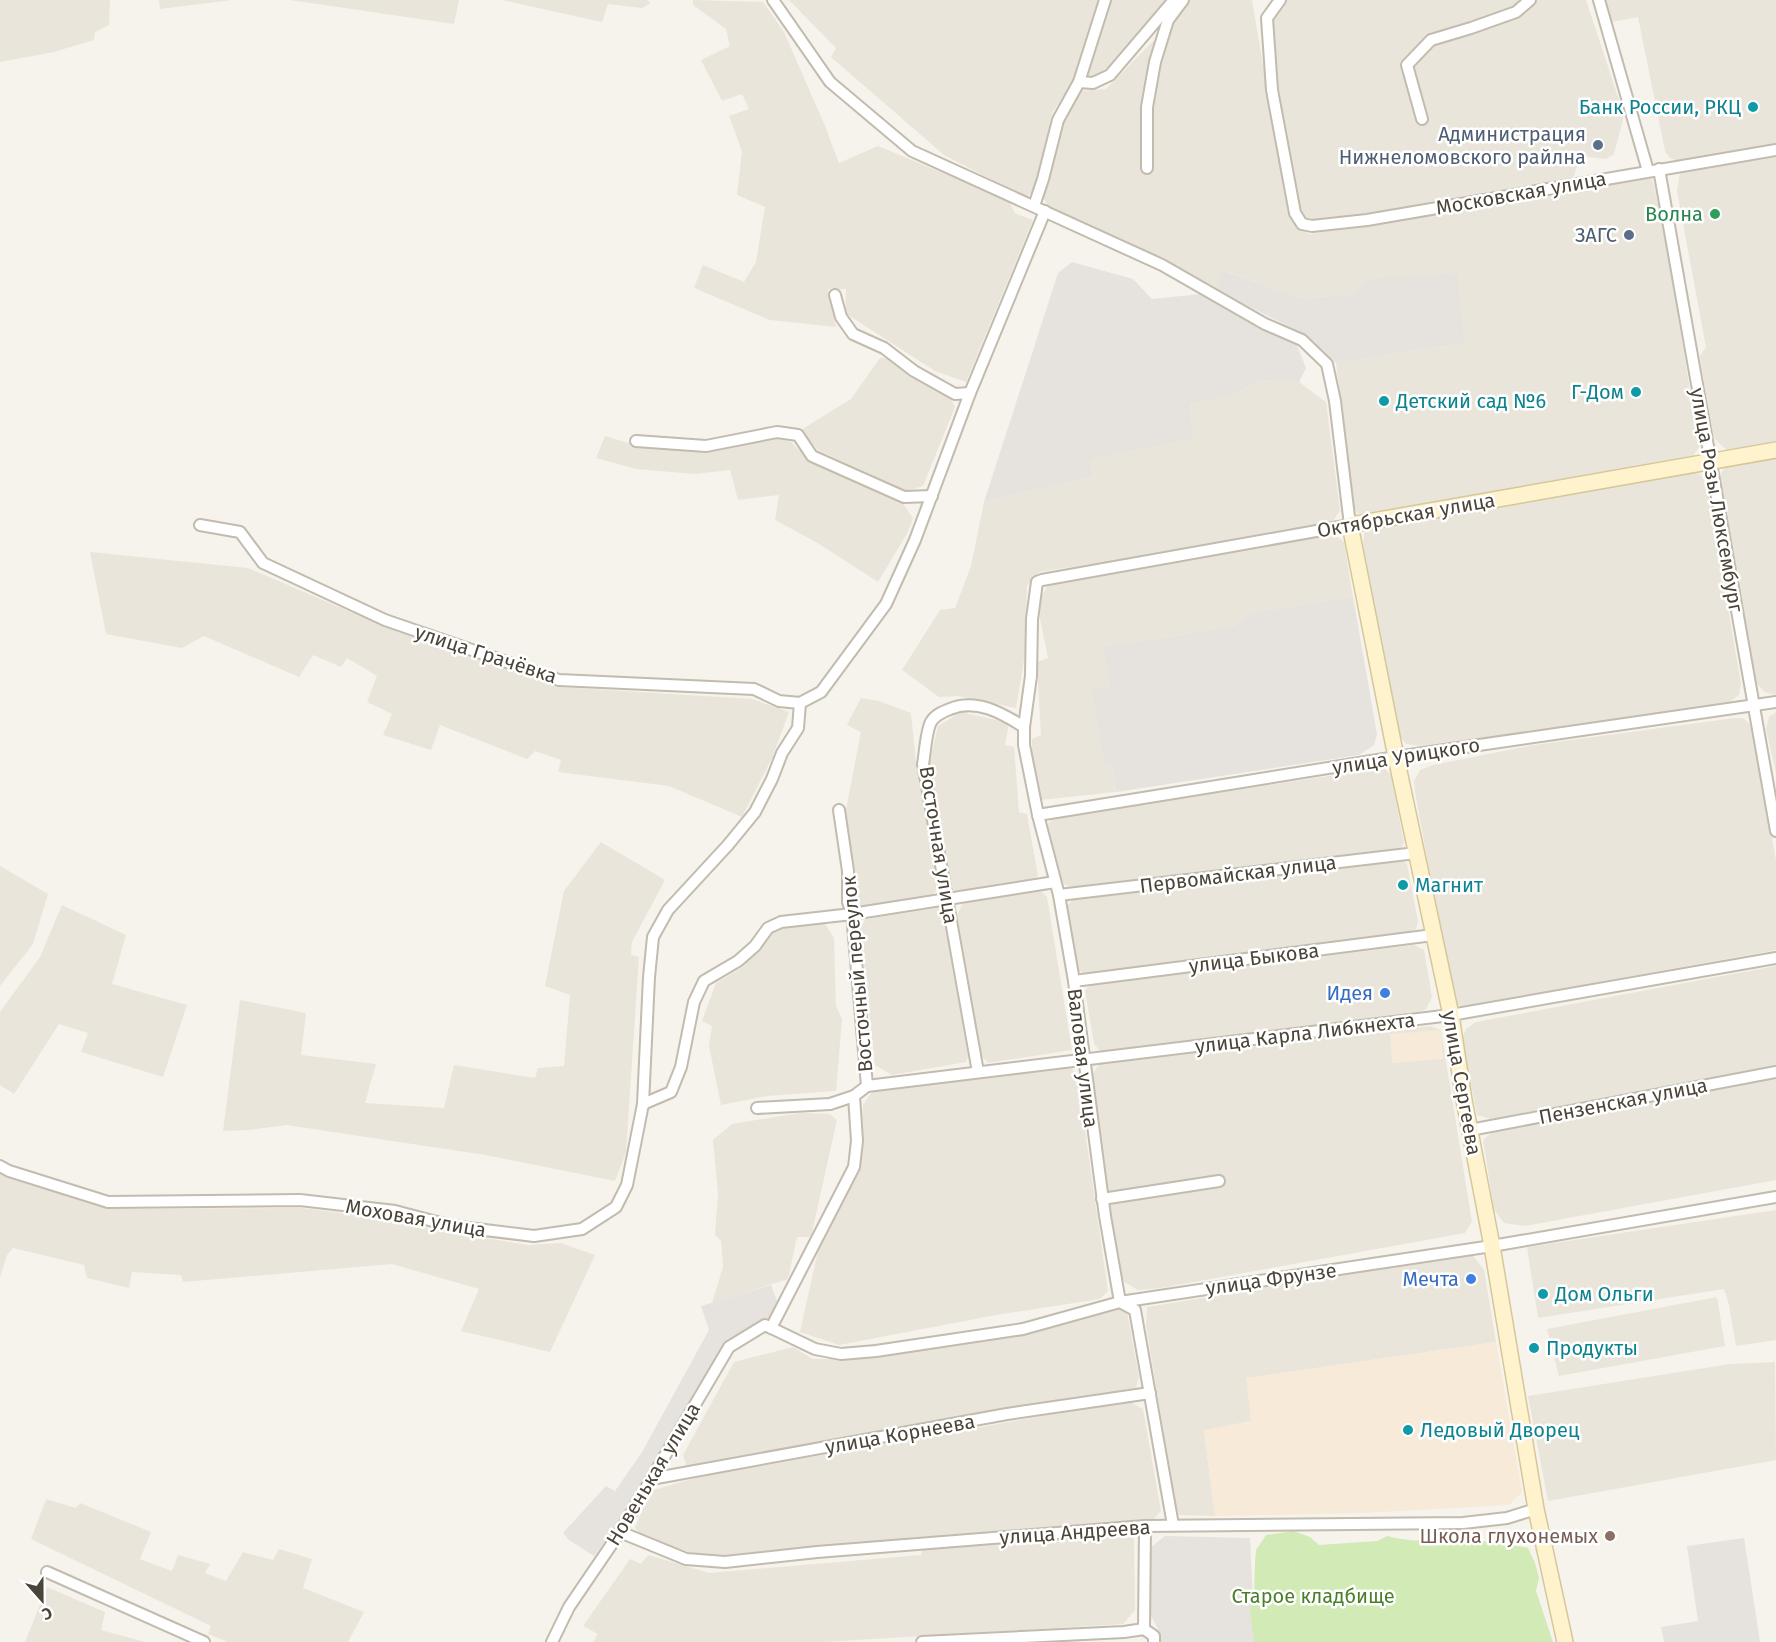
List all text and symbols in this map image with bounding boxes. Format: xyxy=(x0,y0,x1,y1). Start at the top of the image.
place label: Банк России, РКЦ xyxy=(1579,95,1741,119)
marker: Банк России, РКЦ xyxy=(1746,100,1760,114)
place label: Администрация Нижнеломовского райлна xyxy=(1339,122,1586,169)
marker: Администрация Нижнеломовского райлна xyxy=(1591,138,1605,152)
street label: Московская улица xyxy=(1434,166,1608,220)
place label: Волна xyxy=(1645,202,1703,226)
marker: Волна xyxy=(1708,207,1722,221)
place label: ЗАГС xyxy=(1575,223,1617,247)
marker: ЗАГС xyxy=(1622,228,1636,242)
place label: Г-Дом xyxy=(1571,380,1624,404)
marker: Г-Дом xyxy=(1629,385,1643,399)
street label: улица Розы Люксембург xyxy=(1685,386,1749,615)
place label: Детский сад №6 xyxy=(1395,389,1546,413)
marker: Детский сад №6 xyxy=(1377,394,1391,408)
street label: Октябрьская улица xyxy=(1315,488,1497,542)
street label: улица Грачёвка xyxy=(412,620,560,688)
street label: улица Урицкого xyxy=(1331,732,1481,780)
street label: Восточная улица xyxy=(915,764,963,926)
street label: Первомайская улица xyxy=(1138,850,1338,898)
place label: Магнит xyxy=(1415,873,1484,897)
street label: Восточный переулок xyxy=(836,874,878,1073)
marker: Магнит xyxy=(1396,878,1410,892)
street label: улица Быкова xyxy=(1187,938,1321,978)
place label: Идея xyxy=(1327,981,1373,1005)
marker: Идея xyxy=(1378,986,1392,1000)
street label: Валовая улица xyxy=(1063,987,1103,1129)
street label: улица Карла Либкнехта xyxy=(1194,1008,1416,1058)
street label: улица Сергеева xyxy=(1437,1009,1487,1157)
street label: Пензенская улица xyxy=(1537,1073,1709,1129)
street label: Моховая улица xyxy=(344,1194,488,1242)
street label: улица Фрунзе xyxy=(1204,1258,1338,1300)
place label: Мечта xyxy=(1402,1267,1459,1291)
marker: Мечта xyxy=(1464,1272,1478,1286)
place label: Дом Ольги xyxy=(1554,1282,1654,1306)
marker: Дом Ольги xyxy=(1536,1287,1550,1301)
place label: Продукты xyxy=(1546,1336,1638,1360)
marker: Продукты xyxy=(1527,1341,1541,1355)
street label: Новенькая улица xyxy=(601,1398,705,1550)
street label: улица Корнеева xyxy=(823,1409,977,1459)
place label: Ледовый Дворец xyxy=(1420,1418,1580,1442)
marker: Ледовый Дворец xyxy=(1401,1423,1415,1437)
street label: улица Андреева xyxy=(999,1515,1151,1549)
place label: Школа глухонемых xyxy=(1419,1524,1598,1548)
marker: Школа глухонемых xyxy=(1603,1529,1617,1543)
north arrow xyxy=(12,1570,72,1630)
park label: Старое кладбище xyxy=(1231,1584,1395,1608)
text: С xyxy=(39,1603,55,1624)

